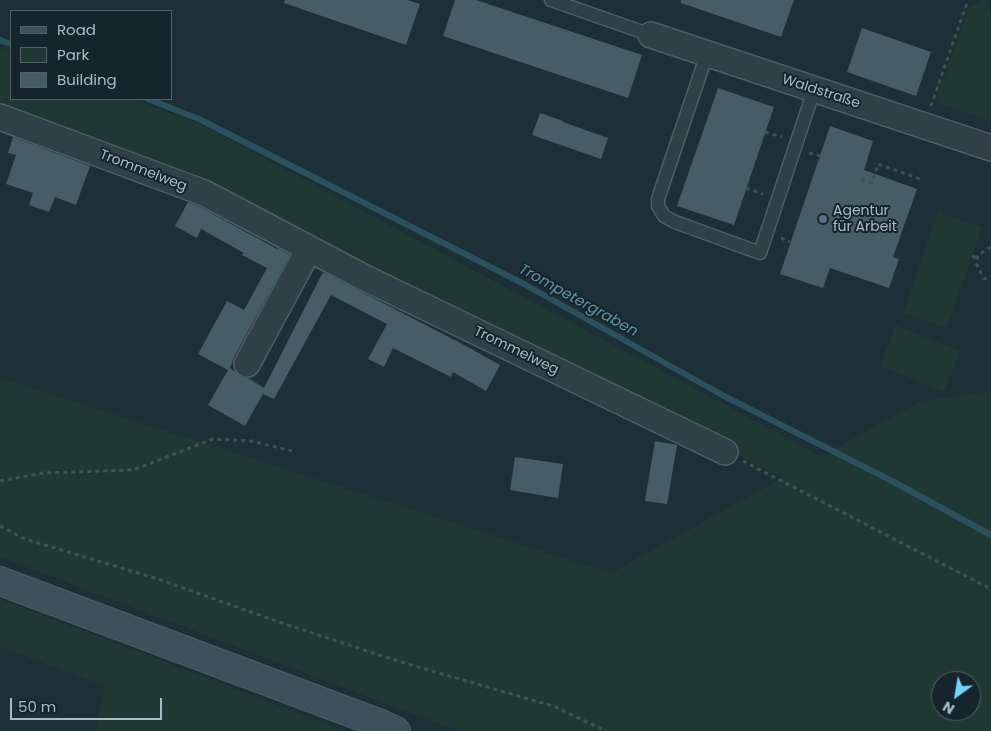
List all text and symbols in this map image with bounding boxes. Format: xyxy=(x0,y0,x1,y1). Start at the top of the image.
legend xyxy=(10,10,172,100)
text: Road xyxy=(57,19,96,40)
text: Park xyxy=(57,44,89,65)
text: Building xyxy=(57,69,117,90)
street label: Waldstraße xyxy=(780,71,862,113)
street label: Trommelweg xyxy=(97,147,189,195)
place label: Agentur für Arbeit xyxy=(833,203,897,236)
marker: Agentur für Arbeit xyxy=(817,213,829,225)
water label: Trompetergraben xyxy=(515,261,641,341)
street label: Trommelweg xyxy=(471,323,561,379)
north arrow xyxy=(931,671,981,721)
scale bar xyxy=(12,688,165,720)
text: 50 m xyxy=(18,696,56,717)
text: N xyxy=(939,697,958,719)

